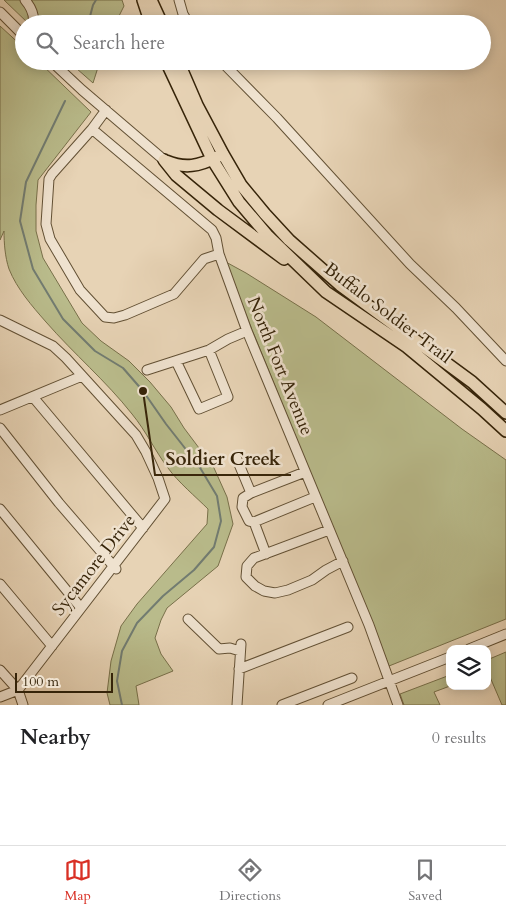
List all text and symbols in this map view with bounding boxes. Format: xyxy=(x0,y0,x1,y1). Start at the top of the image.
search box xyxy=(15,15,491,70)
icon: search xyxy=(33,29,61,57)
text: Search here xyxy=(73,30,165,56)
street label: Buffalo Soldier Trail xyxy=(319,257,458,370)
street label: North Fort Avenue xyxy=(241,293,319,439)
callout: Soldier Creek xyxy=(155,441,291,475)
text: Soldier Creek xyxy=(165,446,281,472)
street label: Sycamore Drive xyxy=(46,509,142,621)
map controls xyxy=(446,645,491,690)
button: layers xyxy=(446,645,491,690)
scale bar xyxy=(15,670,112,693)
text: 100 m xyxy=(22,672,59,691)
text: Nearby xyxy=(20,723,91,752)
text: 0 results xyxy=(432,727,486,749)
tab: Map xyxy=(64,856,92,905)
tab: Directions xyxy=(219,856,281,905)
tab: Saved xyxy=(408,856,442,905)

